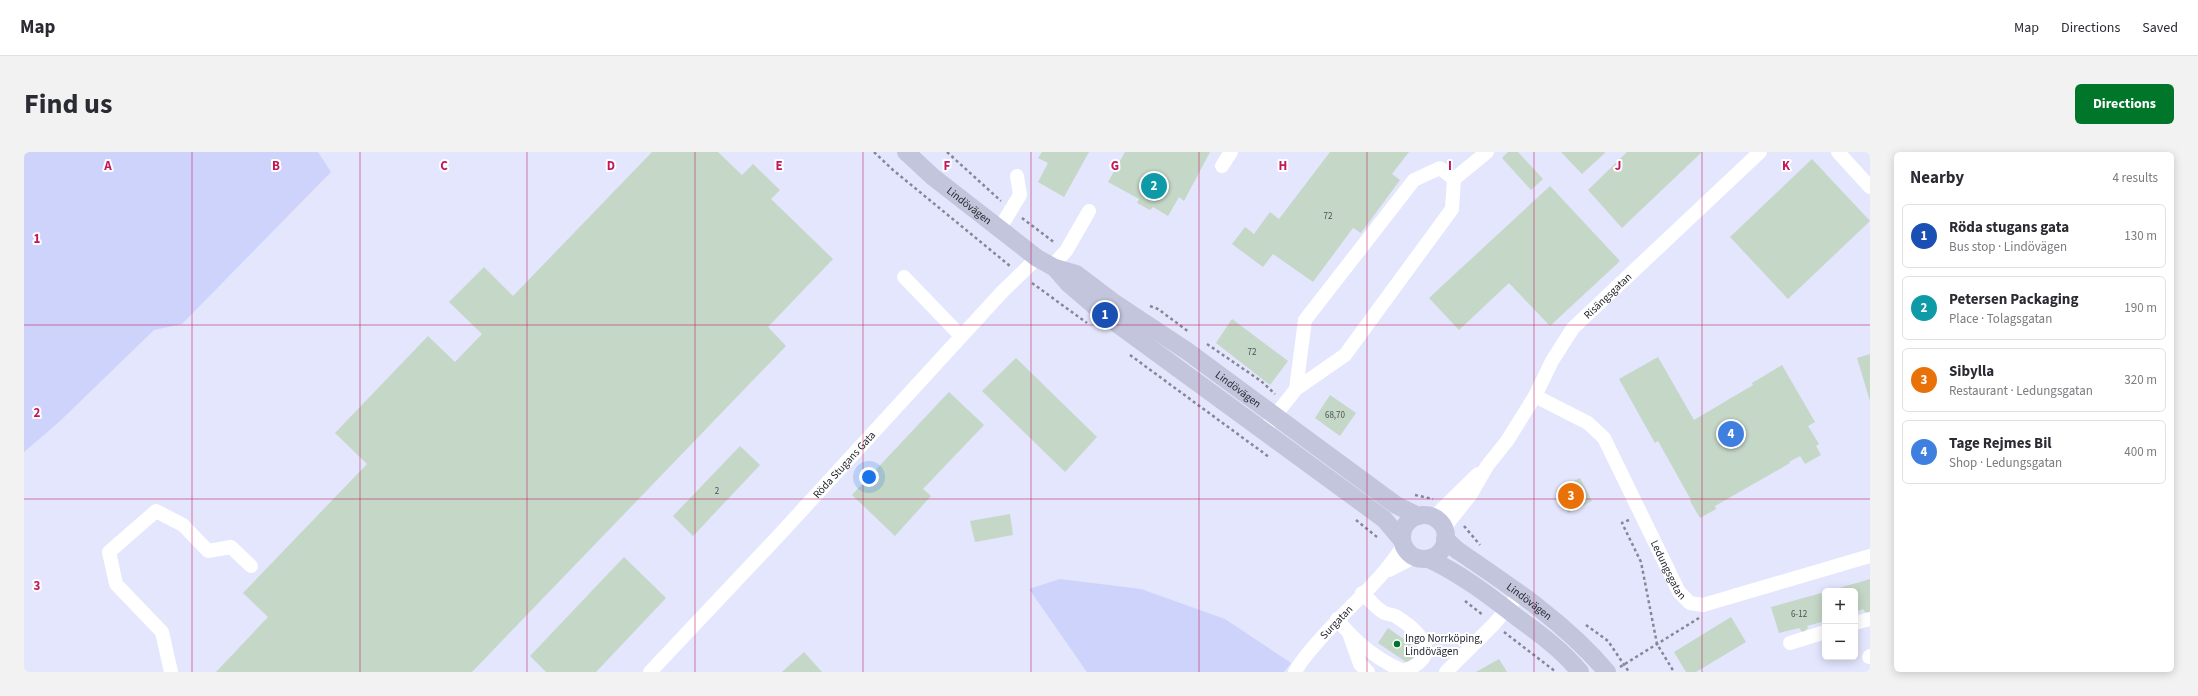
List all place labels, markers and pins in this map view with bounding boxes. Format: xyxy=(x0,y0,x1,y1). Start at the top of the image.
pin: 2 xyxy=(1141,171,1167,201)
pin: 1 xyxy=(1092,300,1118,330)
pin: 4 xyxy=(1718,419,1744,449)
pin: 3 xyxy=(1558,481,1584,511)
place label: Ingo Norrköping, Lindövägen xyxy=(1405,631,1483,659)
marker: Ingo Norrköping, Lindövägen xyxy=(1392,639,1402,649)

